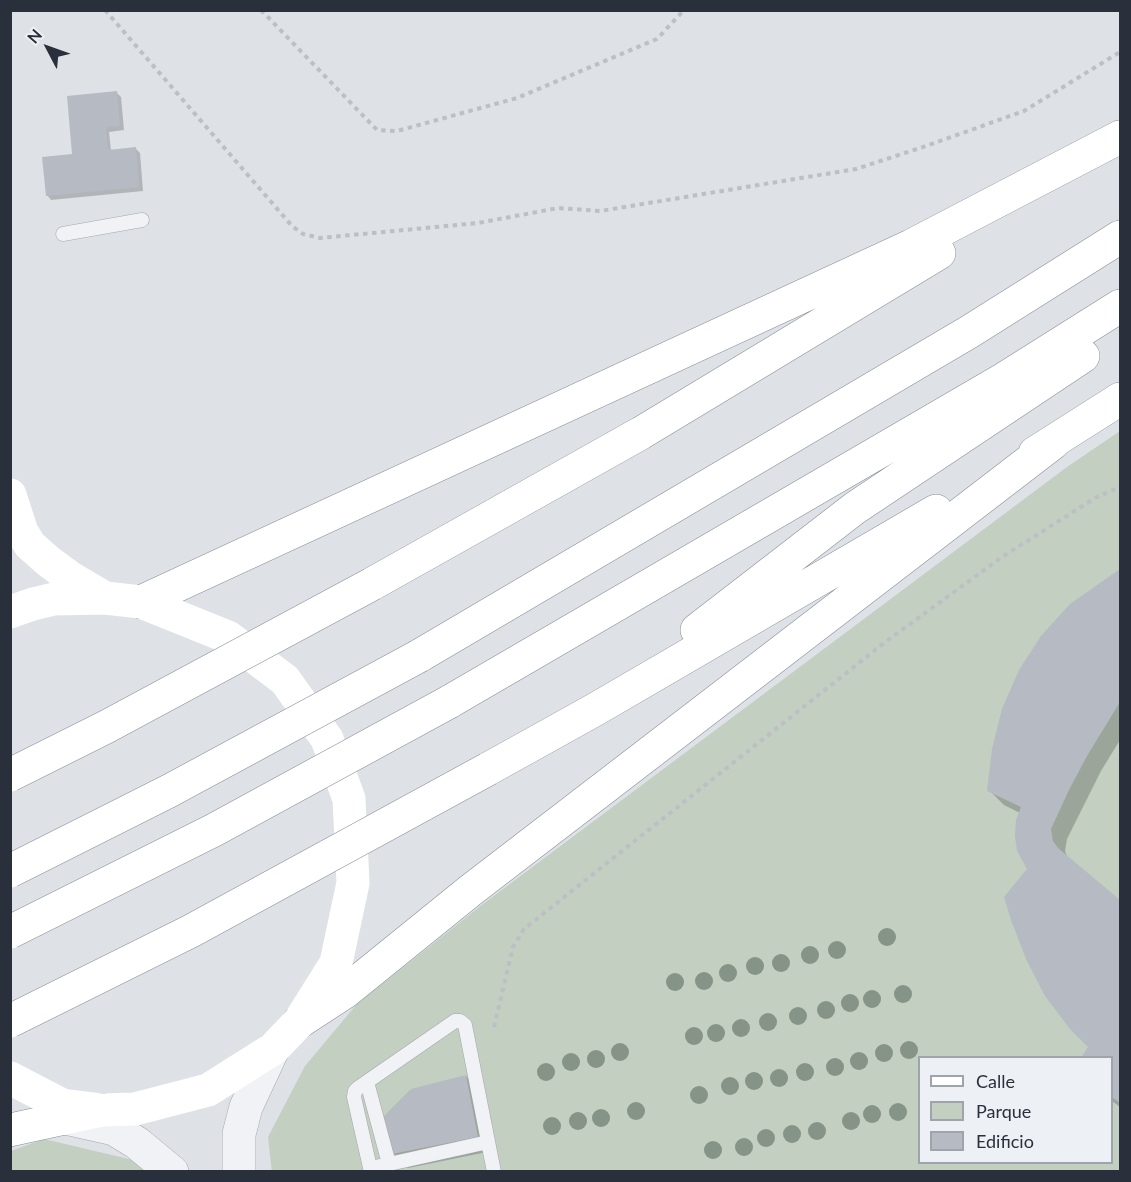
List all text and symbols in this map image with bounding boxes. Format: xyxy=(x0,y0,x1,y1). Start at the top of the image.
north arrow xyxy=(18,18,78,78)
text: N xyxy=(23,25,45,47)
legend xyxy=(918,1056,1113,1164)
text: Calle xyxy=(976,1070,1015,1092)
text: Parque xyxy=(976,1100,1031,1122)
text: Edificio xyxy=(976,1130,1034,1152)

